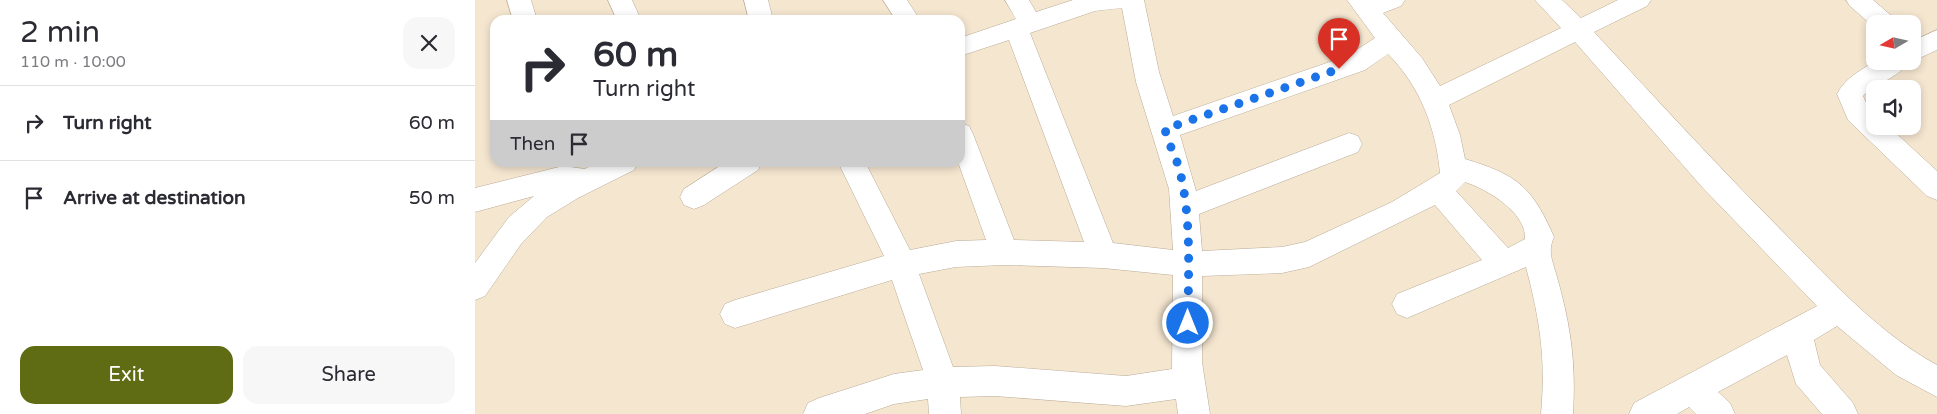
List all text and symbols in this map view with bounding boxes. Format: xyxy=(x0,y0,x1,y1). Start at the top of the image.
text: 2 min xyxy=(20,14,100,51)
north arrow xyxy=(1866,15,1921,70)
map controls xyxy=(1866,15,1921,135)
button: close xyxy=(403,17,455,69)
pin xyxy=(1318,18,1360,69)
icon: arrive xyxy=(1325,25,1353,53)
text: 60 m xyxy=(593,34,678,76)
icon: right xyxy=(510,35,575,100)
text: 110 m · 10:00 xyxy=(20,52,126,72)
text: Turn right xyxy=(593,76,695,102)
button: sound xyxy=(1866,80,1921,135)
icon: right xyxy=(20,109,48,137)
text: Turn right xyxy=(63,112,151,134)
text: 60 m xyxy=(409,112,455,134)
icon: arrive xyxy=(565,130,593,158)
text: Then xyxy=(510,133,555,155)
icon: arrive xyxy=(20,184,48,212)
text: Arrive at destination xyxy=(63,187,246,209)
text: 50 m xyxy=(409,187,455,209)
position arrow xyxy=(1161,296,1213,348)
button: Exit xyxy=(20,346,233,404)
button: Share xyxy=(243,346,455,404)

